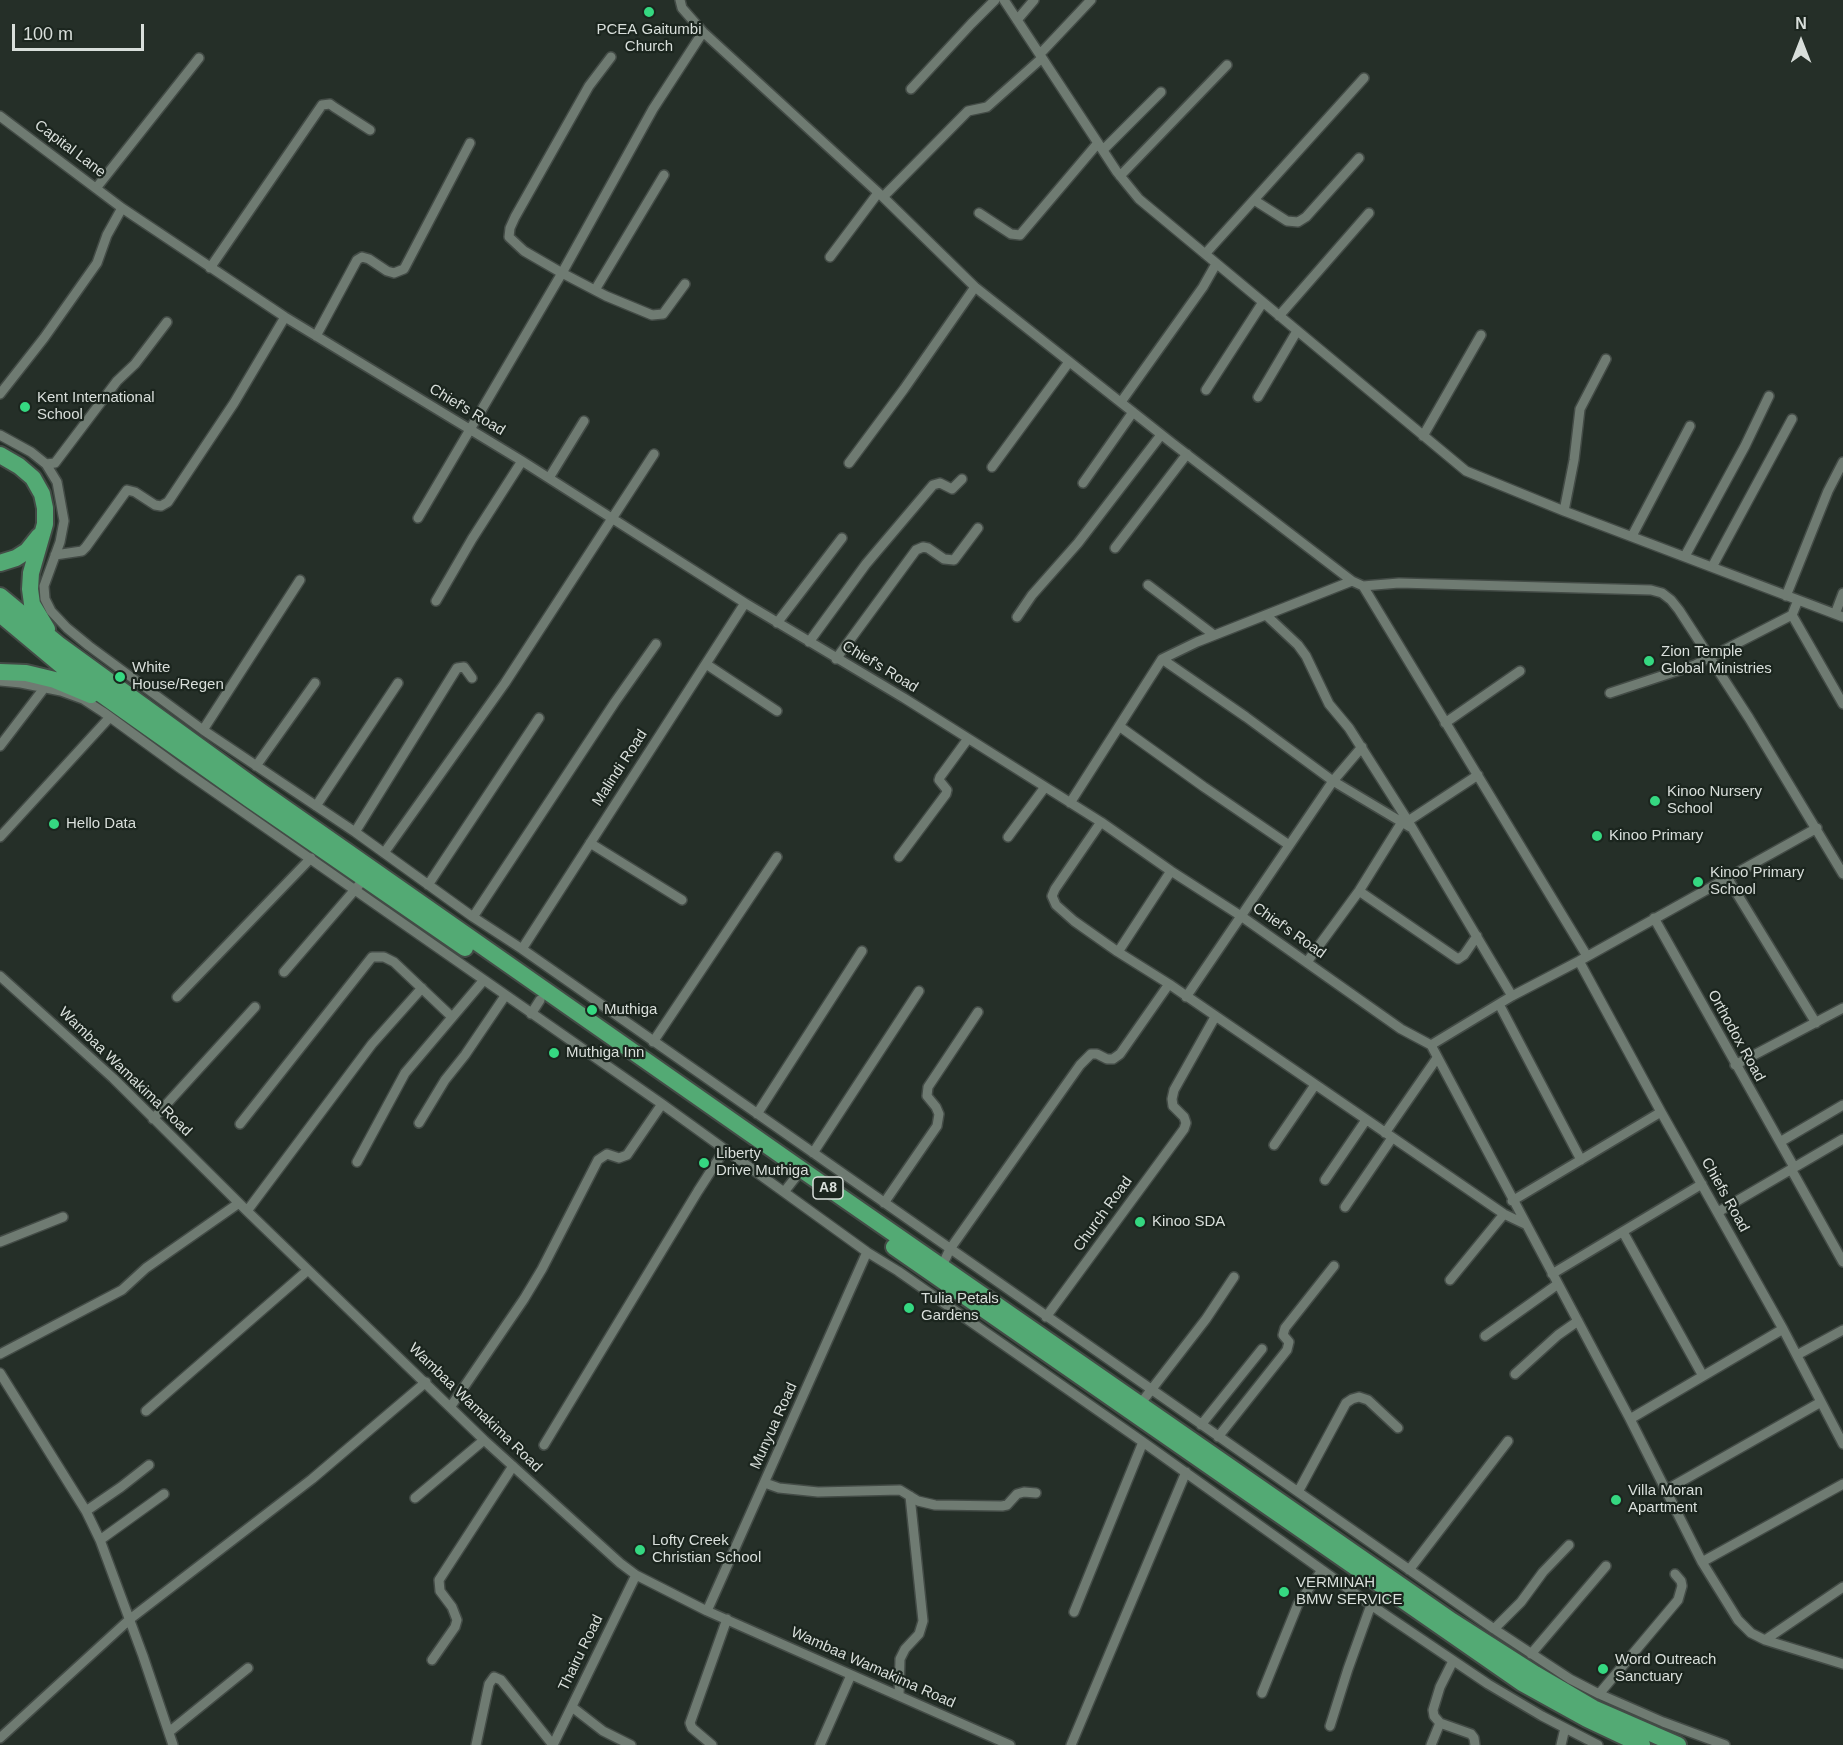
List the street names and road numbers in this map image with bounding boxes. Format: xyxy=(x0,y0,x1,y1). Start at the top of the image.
street label: Capital Lane xyxy=(31,116,109,182)
street label: Chief's Road xyxy=(426,380,508,440)
street label: Chief's Road xyxy=(839,637,921,697)
street label: Malindi Road xyxy=(589,726,651,810)
street label: Chief's Road xyxy=(1249,899,1329,963)
street label: Orthodox Road xyxy=(1703,987,1769,1085)
street label: Wambaa Wamakima Road xyxy=(55,1004,195,1140)
street label: Chiefs Road xyxy=(1697,1155,1753,1235)
street label: Church Road xyxy=(1070,1173,1136,1255)
road number: A8 xyxy=(813,1177,843,1199)
street label: Wambaa Wamakima Road xyxy=(405,1340,545,1476)
street label: Munyua Road xyxy=(747,1380,801,1472)
street label: Thairu Road xyxy=(555,1612,607,1694)
street label: Wambaa Wamakima Road xyxy=(788,1624,958,1712)

